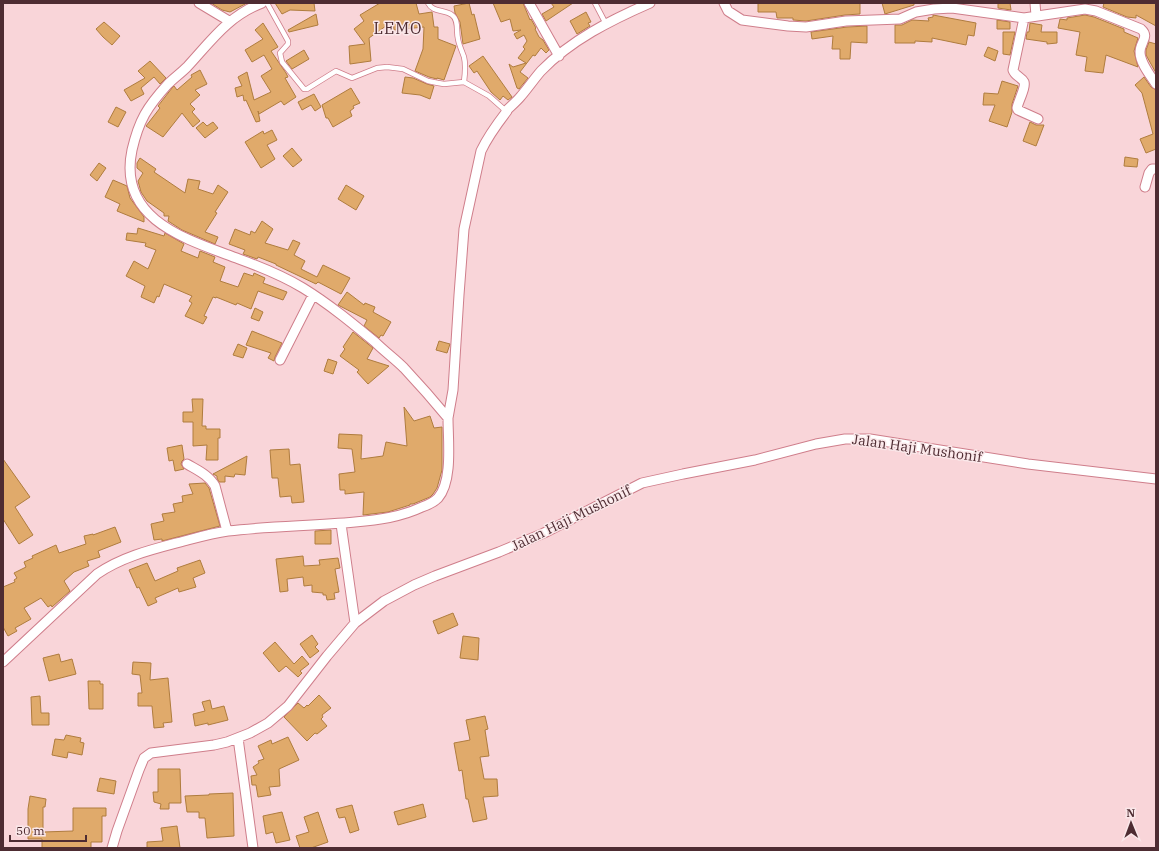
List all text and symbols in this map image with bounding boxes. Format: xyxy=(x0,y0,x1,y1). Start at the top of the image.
district label: LEMO xyxy=(373,18,423,38)
street label: Jalan Haji Mushonif xyxy=(851,430,984,466)
street label: Jalan Haji Mushonif xyxy=(508,481,635,555)
north arrow xyxy=(1111,803,1151,843)
text: N xyxy=(1126,806,1136,820)
scale bar xyxy=(10,817,86,843)
text: 50 m xyxy=(16,823,45,838)

